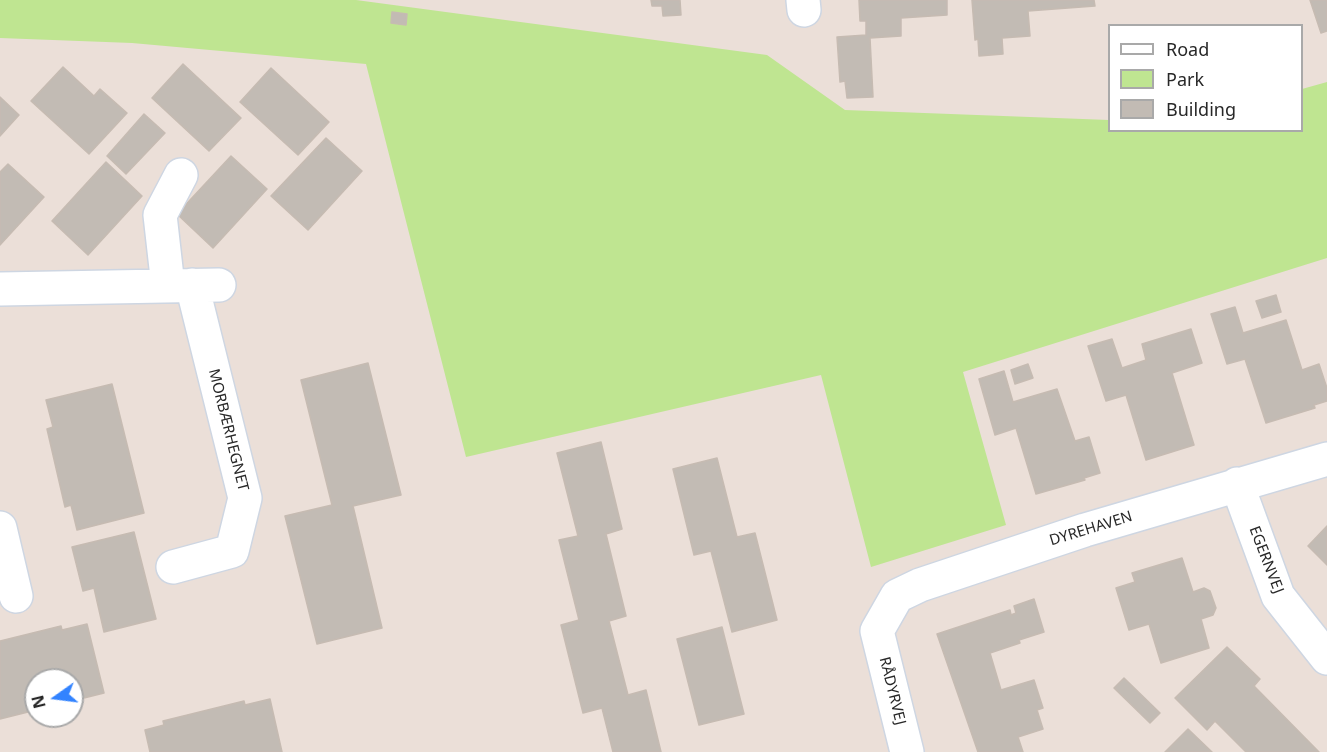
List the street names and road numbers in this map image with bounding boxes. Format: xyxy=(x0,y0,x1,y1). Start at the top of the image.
street label: MORBÆRHEGNET xyxy=(204,367,252,493)
street label: DYREHAVEN xyxy=(1047,508,1135,550)
street label: EGERNVEJ xyxy=(1245,524,1287,596)
street label: RÅDYRVEJ xyxy=(875,655,909,727)

